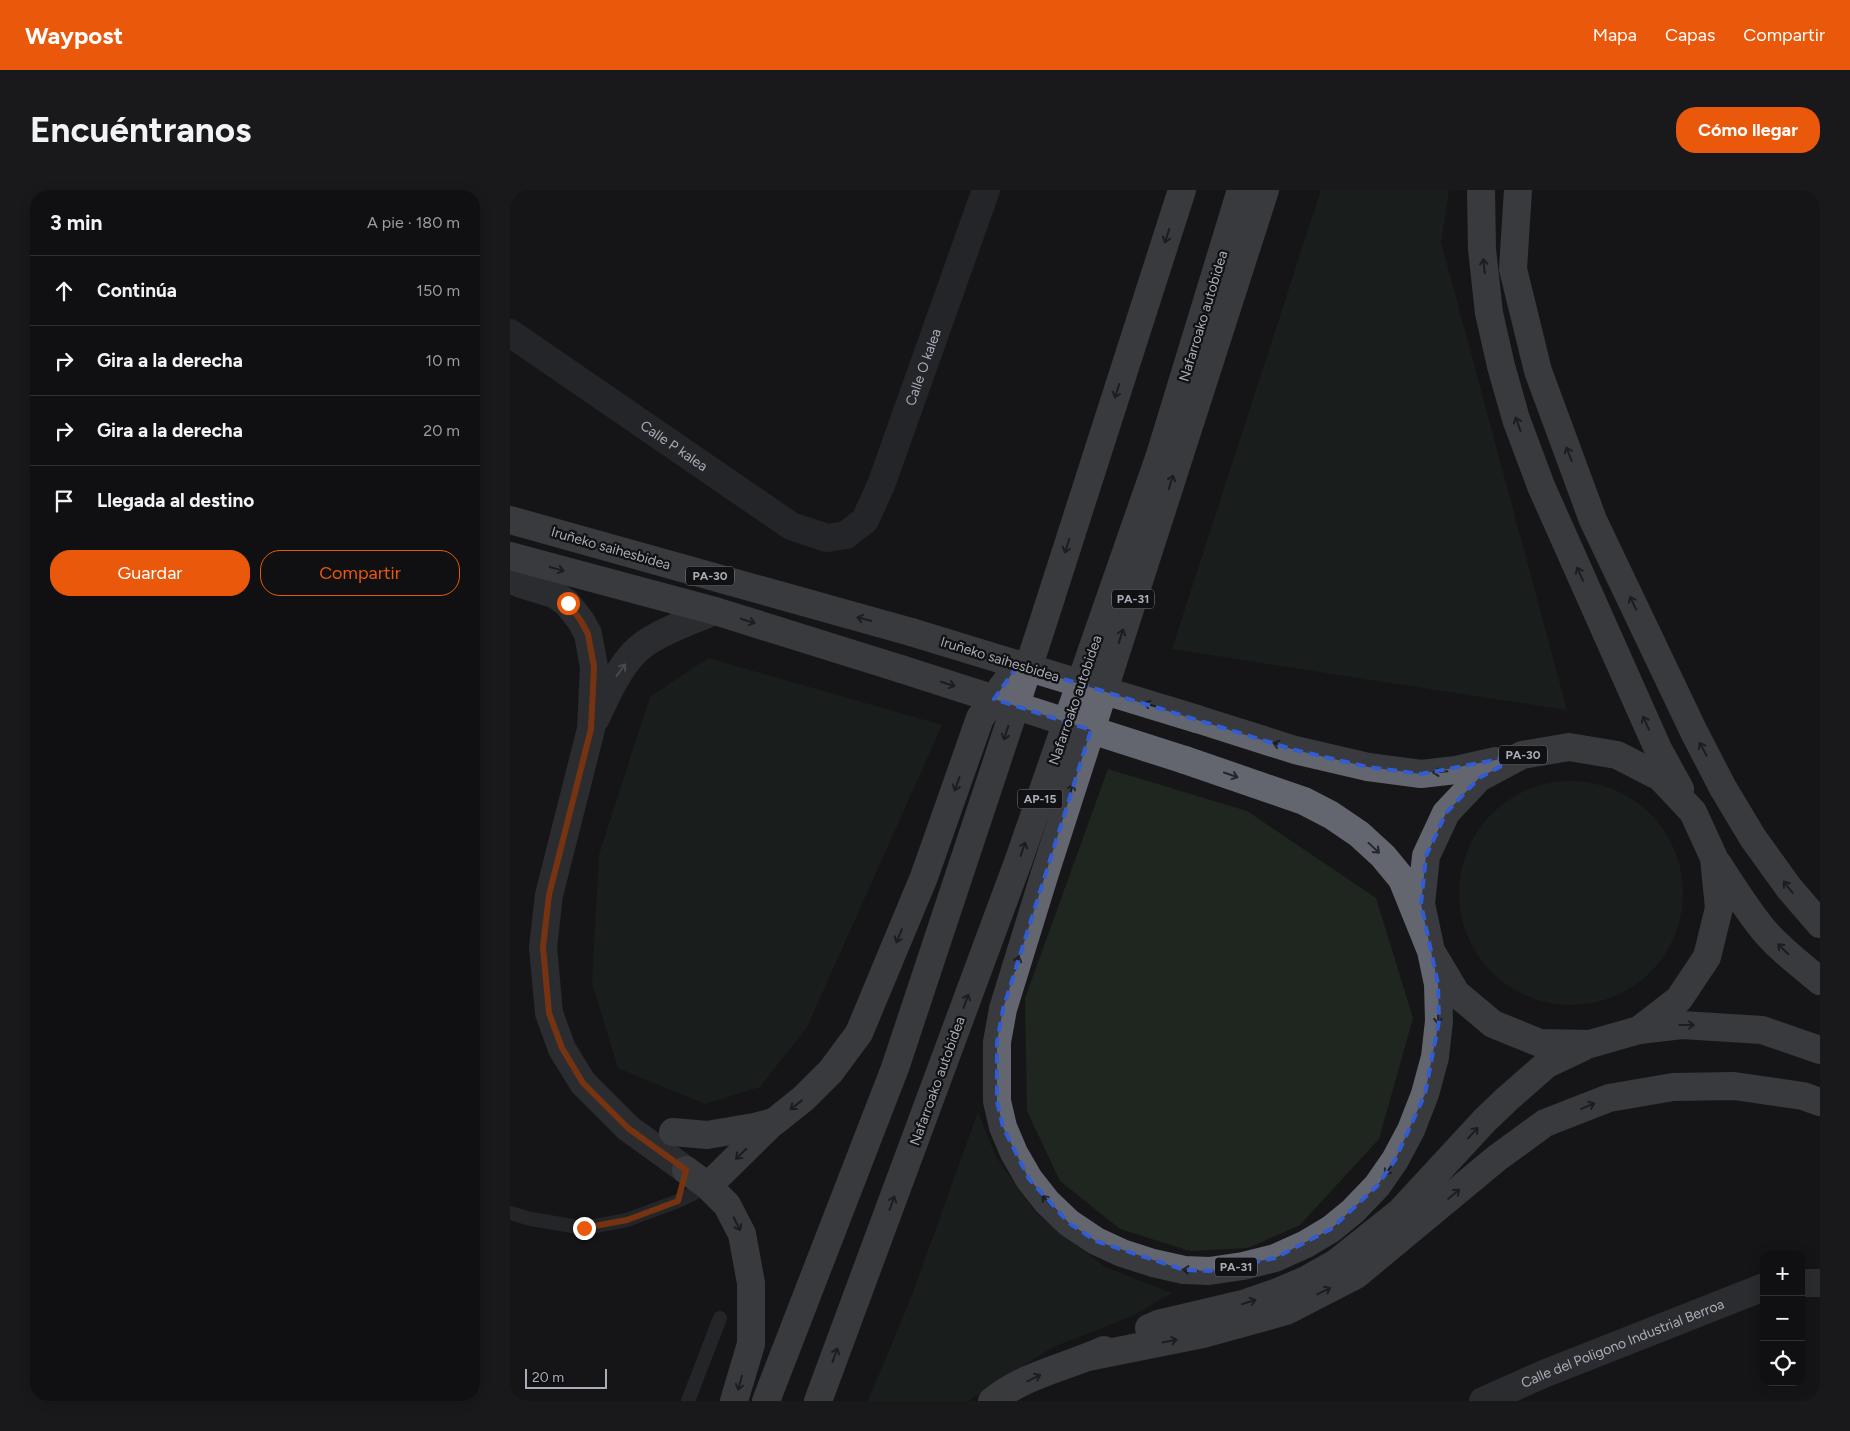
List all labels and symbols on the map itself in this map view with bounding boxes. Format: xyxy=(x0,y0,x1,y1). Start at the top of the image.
one-way arrow xyxy=(1162,228,1171,244)
street label: Nafarroako autobidea xyxy=(1175,249,1231,384)
one-way arrow xyxy=(1479,258,1489,274)
street label: Calle O kalea xyxy=(902,326,945,408)
one-way arrow xyxy=(1112,383,1121,398)
street label: Calle P kalea xyxy=(637,417,711,475)
one-way arrow xyxy=(1513,417,1522,432)
one-way arrow xyxy=(1563,446,1572,461)
one-way arrow xyxy=(1167,475,1176,490)
street label: Iruñeko saihesbidea xyxy=(549,523,672,574)
one-way arrow xyxy=(1062,537,1072,553)
one-way arrow xyxy=(549,565,565,574)
road number: PA-30 xyxy=(686,566,734,586)
one-way arrow xyxy=(1575,567,1585,582)
road number: PA-31 xyxy=(1112,589,1154,608)
route start xyxy=(557,592,580,615)
one-way arrow xyxy=(1627,596,1637,611)
one-way arrow xyxy=(856,614,872,623)
one-way arrow xyxy=(739,617,755,626)
one-way arrow xyxy=(1117,629,1126,645)
street label: Iruñeko saihesbidea xyxy=(938,633,1061,686)
street label: Nafarroako autobidea xyxy=(1045,633,1106,767)
one-way arrow xyxy=(616,664,627,677)
one-way arrow xyxy=(939,680,955,690)
one-way arrow xyxy=(1143,700,1159,709)
one-way arrow xyxy=(1641,716,1651,731)
one-way arrow xyxy=(1001,725,1010,741)
one-way arrow xyxy=(1273,740,1289,750)
one-way arrow xyxy=(1698,742,1708,757)
road number: PA-30 xyxy=(1499,746,1547,764)
one-way arrow xyxy=(1432,767,1448,777)
one-way arrow xyxy=(1223,771,1239,781)
one-way arrow xyxy=(952,775,961,791)
one-way arrow xyxy=(1067,784,1076,799)
road number: AP-15 xyxy=(1018,790,1062,808)
one-way arrow xyxy=(1019,842,1028,857)
one-way arrow xyxy=(1368,842,1381,854)
one-way arrow xyxy=(1783,881,1794,894)
one-way arrow xyxy=(894,927,903,943)
one-way arrow xyxy=(1777,944,1789,956)
one-way arrow xyxy=(1013,955,1023,971)
one-way arrow xyxy=(963,994,972,1009)
one-way arrow xyxy=(1433,1008,1443,1025)
street label: Nafarroako autobidea xyxy=(906,1014,969,1148)
one-way arrow xyxy=(1678,1020,1695,1030)
one-way arrow xyxy=(790,1099,803,1110)
one-way arrow xyxy=(1580,1101,1596,1110)
one-way arrow xyxy=(1467,1126,1479,1139)
one-way arrow xyxy=(735,1148,747,1160)
one-way arrow xyxy=(1384,1162,1394,1176)
one-way arrow xyxy=(1447,1189,1460,1200)
one-way arrow xyxy=(1041,1195,1053,1208)
one-way arrow xyxy=(888,1196,897,1211)
one-way arrow xyxy=(733,1216,742,1231)
route end xyxy=(573,1217,596,1240)
road number: PA-31 xyxy=(1215,1258,1257,1276)
one-way arrow xyxy=(1183,1265,1199,1275)
one-way arrow xyxy=(1316,1286,1331,1295)
street label: Calle del Poligono Industrial Berroa xyxy=(1518,1296,1727,1392)
one-way arrow xyxy=(1241,1297,1257,1306)
one-way arrow xyxy=(1162,1335,1178,1345)
one-way arrow xyxy=(831,1348,840,1363)
scale bar xyxy=(525,1366,608,1389)
one-way arrow xyxy=(1026,1372,1041,1382)
one-way arrow xyxy=(735,1375,744,1391)

